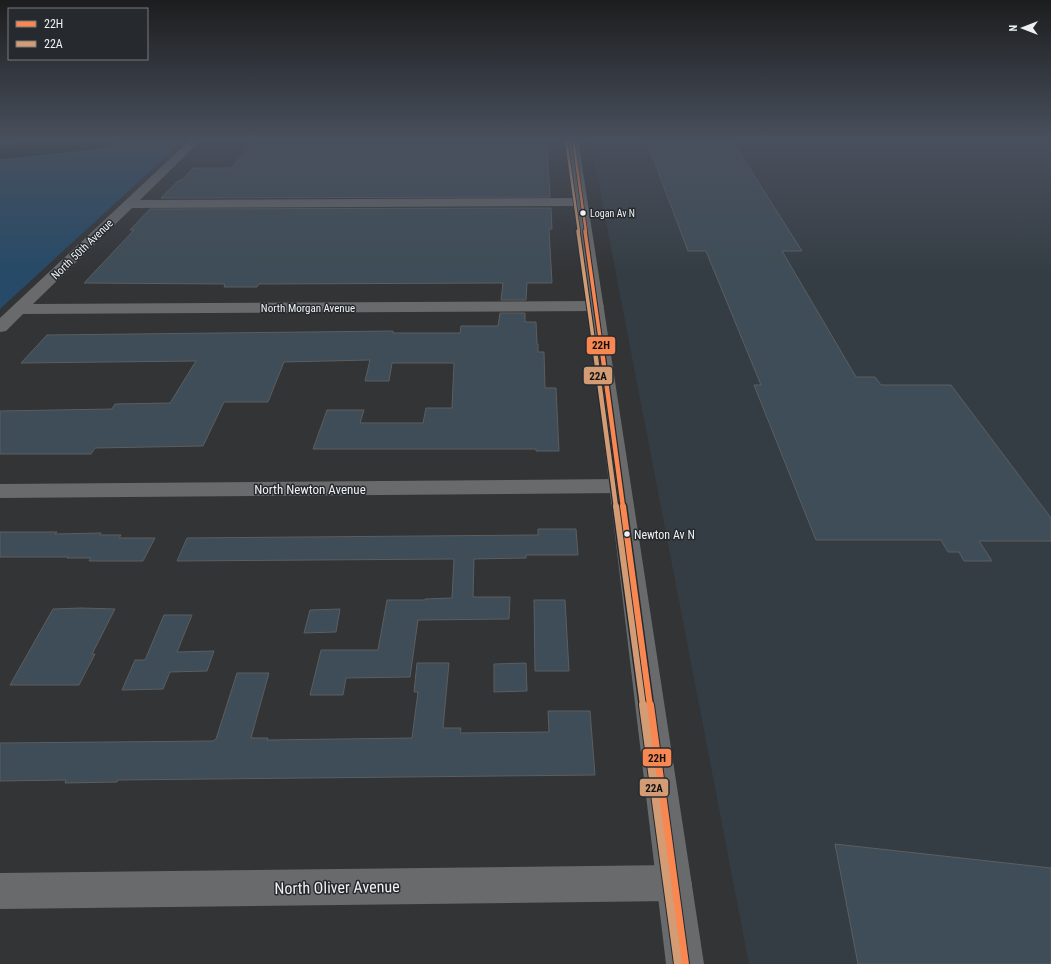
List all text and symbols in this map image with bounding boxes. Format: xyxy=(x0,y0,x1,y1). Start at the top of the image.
legend xyxy=(8,8,148,60)
north arrow xyxy=(1003,8,1043,48)
text: 22H xyxy=(44,17,63,31)
text: N xyxy=(1007,24,1020,31)
text: 22A xyxy=(44,37,63,51)
marker: Logan Av N xyxy=(578,208,588,218)
place label: Logan Av N xyxy=(590,208,635,219)
street label: North 50th Avenue xyxy=(49,217,116,282)
street label: North Morgan Avenue xyxy=(261,302,355,315)
line badge: 22H xyxy=(586,336,616,355)
text: 22H xyxy=(592,339,610,352)
line badge: 22A xyxy=(583,366,613,385)
text: 22A xyxy=(589,370,607,383)
street label: North Newton Avenue xyxy=(254,482,366,497)
place label: Newton Av N xyxy=(634,528,695,542)
marker: Newton Av N xyxy=(622,529,632,539)
line badge: 22H xyxy=(642,748,672,767)
text: 22H xyxy=(648,752,666,765)
line badge: 22A xyxy=(639,778,669,797)
text: 22A xyxy=(645,782,663,795)
street label: North Oliver Avenue xyxy=(274,877,400,898)

